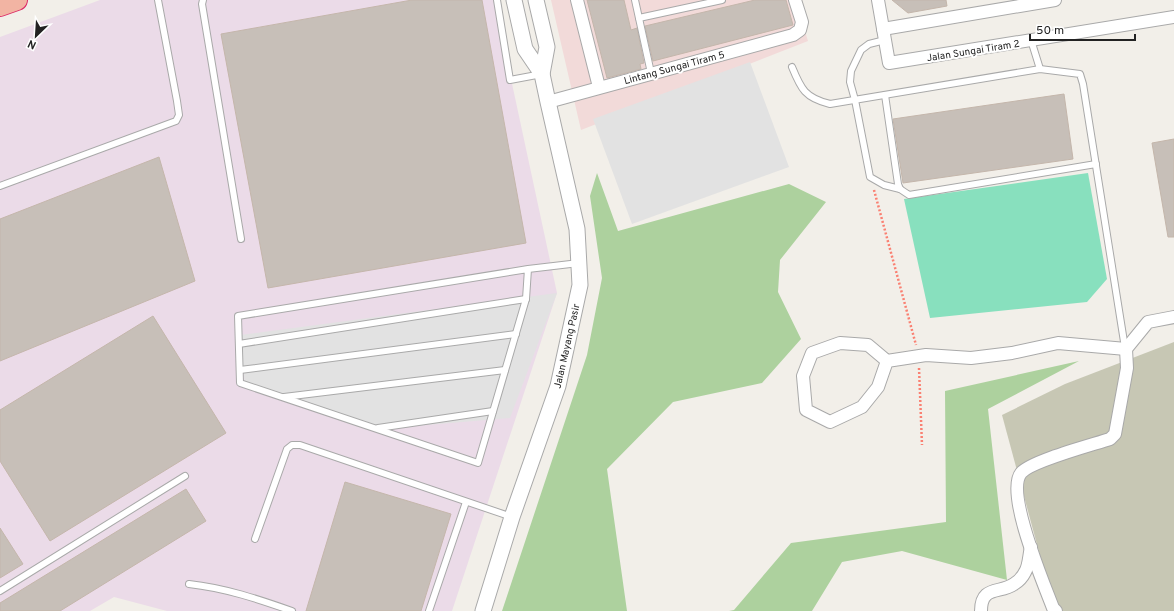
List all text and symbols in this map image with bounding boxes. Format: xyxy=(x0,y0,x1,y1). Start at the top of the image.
north arrow xyxy=(16,16,56,56)
scale bar xyxy=(1030,16,1135,42)
text: 50 m xyxy=(1036,23,1064,39)
text: N xyxy=(26,36,39,52)
street label: Jalan Sungai Tiram 2 xyxy=(926,38,1021,65)
street label: Lintang Sungai Tiram 5 xyxy=(623,49,726,88)
street label: Jalan Mayang Pasir xyxy=(551,303,584,390)

